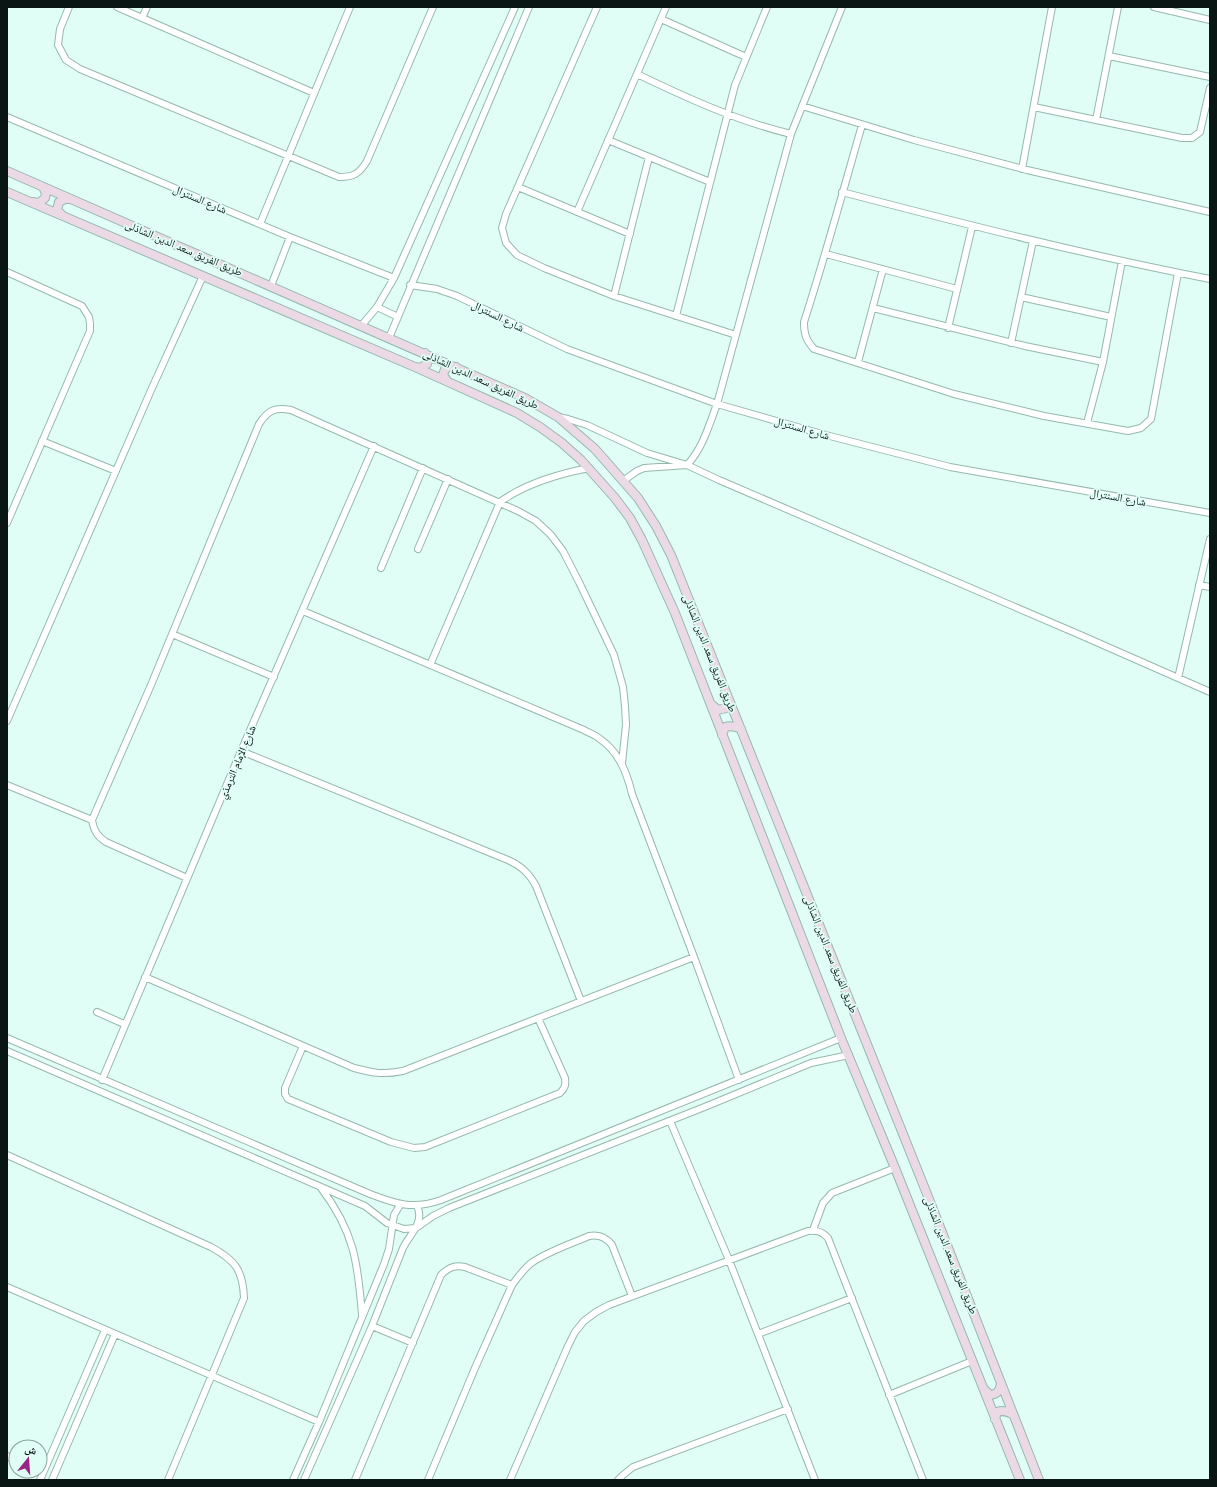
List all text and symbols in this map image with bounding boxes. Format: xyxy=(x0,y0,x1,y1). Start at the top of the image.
street label: شارع السنترال xyxy=(171,181,229,217)
street label: طريق الفريق سعد الدين الشاذلى xyxy=(123,217,245,279)
street label: شارع السنترال xyxy=(469,297,527,335)
street label: طريق الفريق سعد الدين الشاذلى xyxy=(421,346,541,412)
street label: شارع السنترال xyxy=(773,413,831,443)
street label: شارع السنترال xyxy=(1089,485,1147,509)
street label: طريق الفريق سعد الدين الشاذلى xyxy=(680,592,740,714)
street label: شارع الإمام الترمذي xyxy=(215,723,260,802)
street label: طريق الفريق سعد الدين الشاذلى xyxy=(801,893,861,1015)
street label: طريق الفريق سعد الدين الشاذلى xyxy=(921,1194,981,1316)
north arrow xyxy=(8,1439,48,1479)
text: ش xyxy=(23,1441,39,1459)

